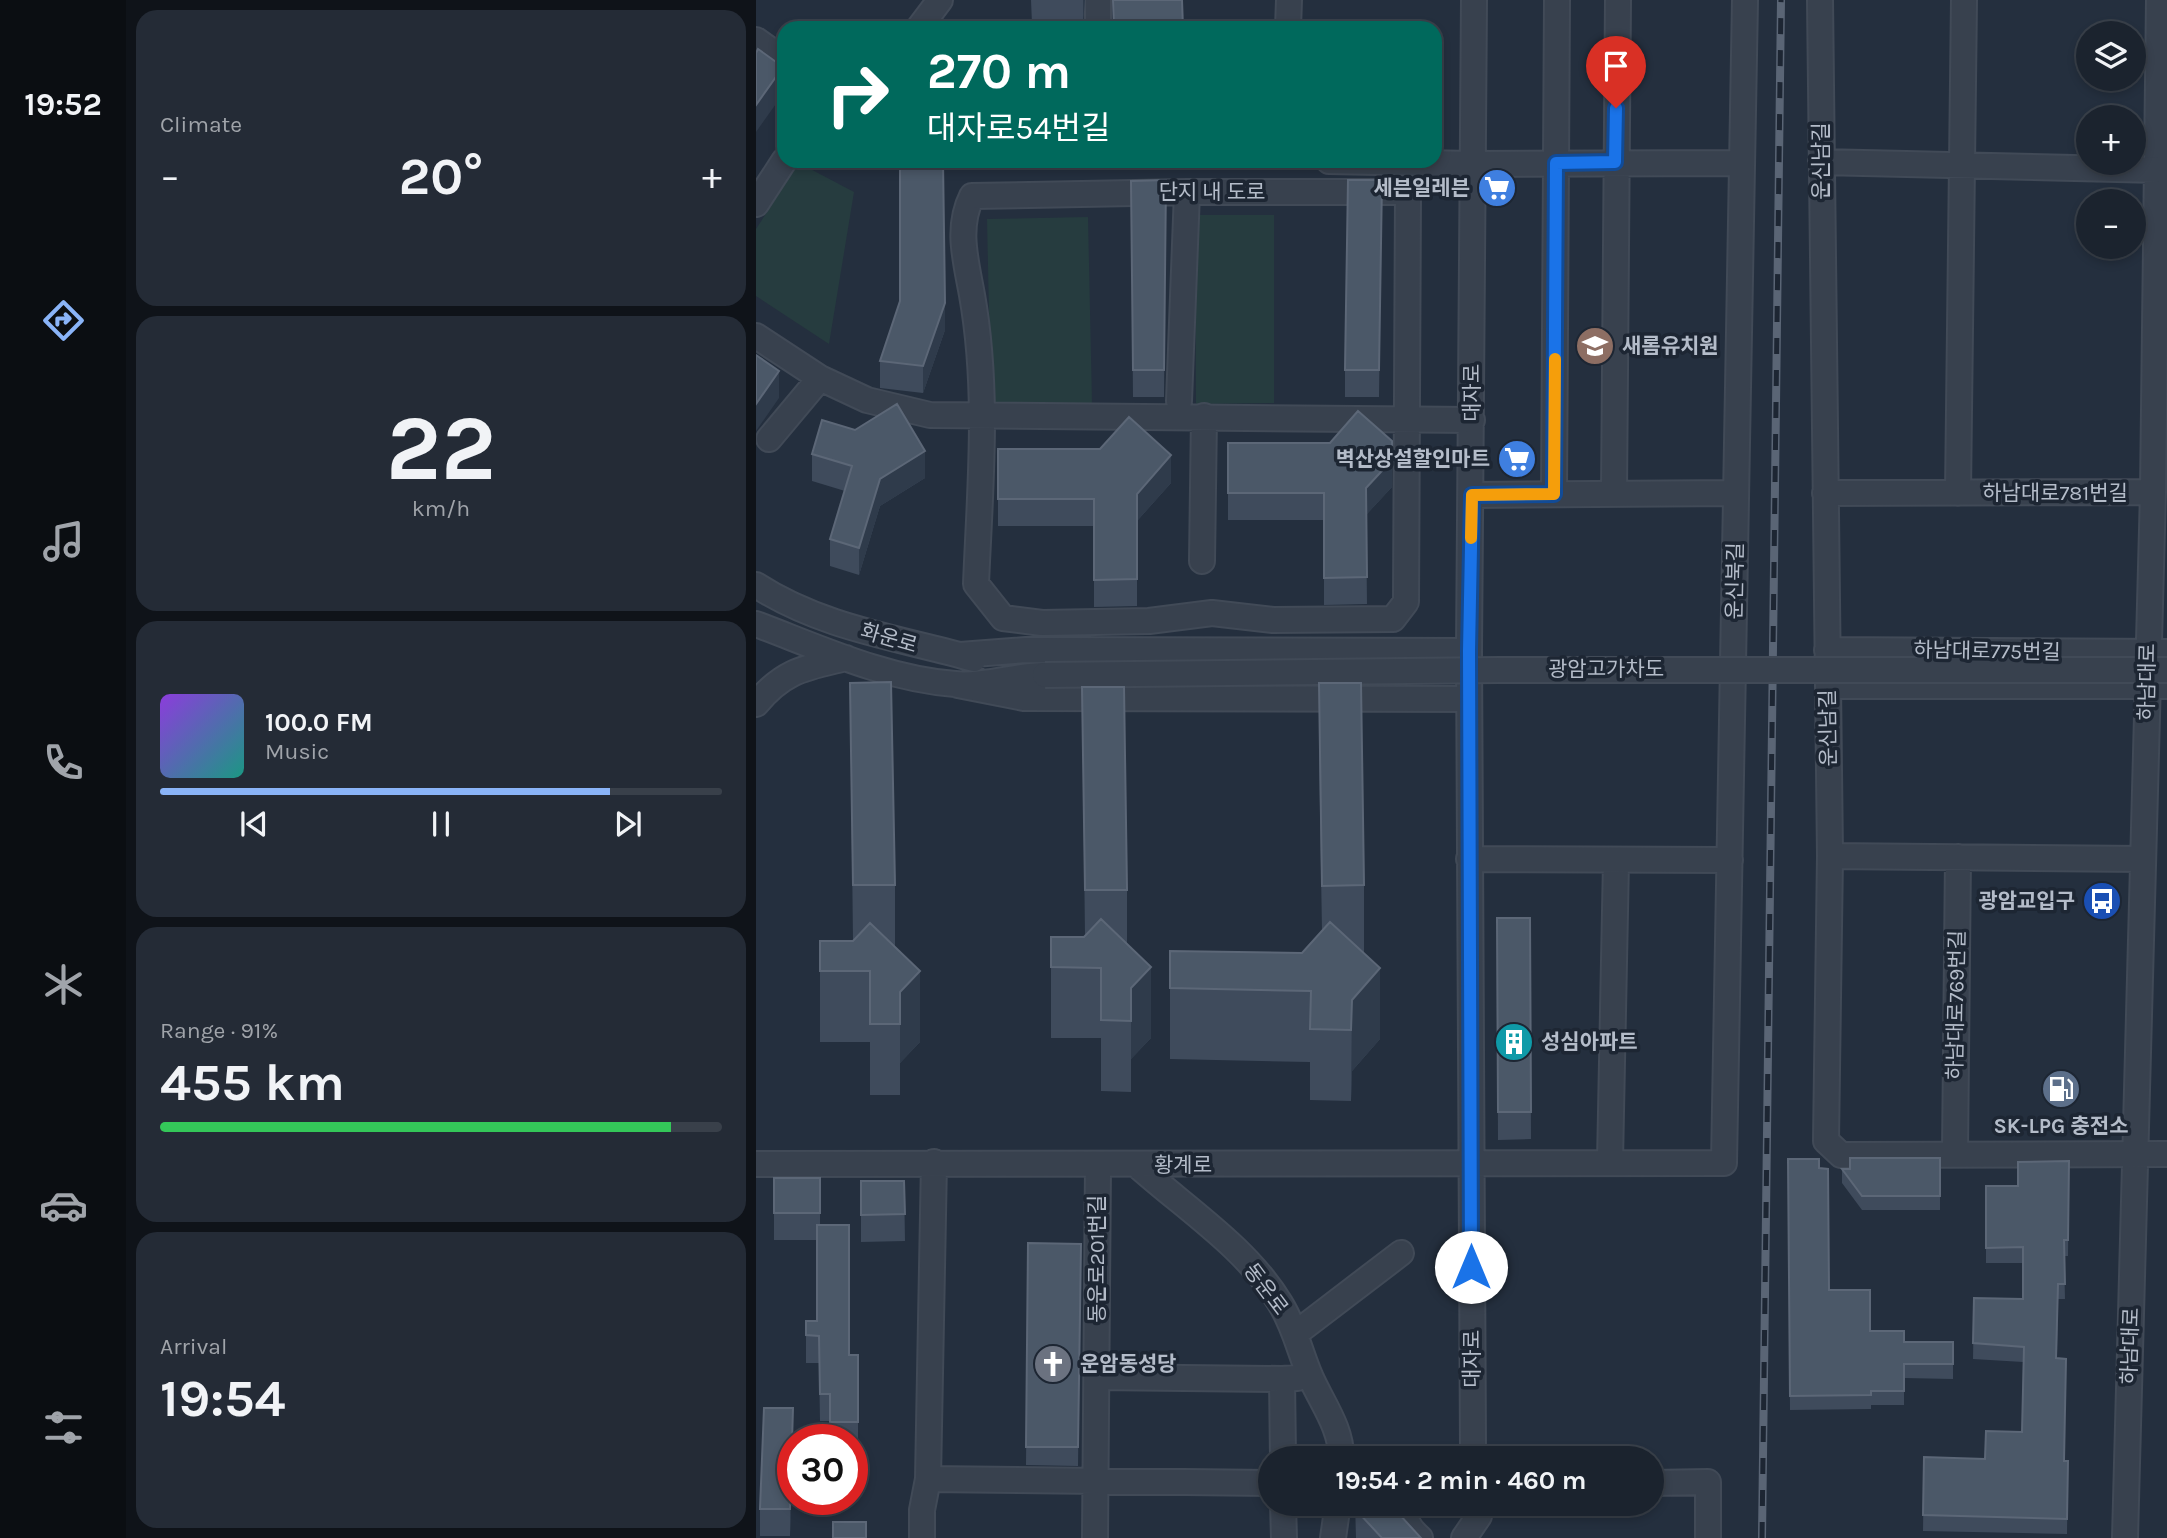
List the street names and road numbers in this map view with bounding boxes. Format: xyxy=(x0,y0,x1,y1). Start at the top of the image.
street label: 운신남길 xyxy=(1809,122,1833,200)
street label: 단지 내 도로 xyxy=(1159,180,1265,204)
street label: 대자로 xyxy=(1460,364,1484,422)
street label: 하남대로781번길 xyxy=(1982,481,2128,505)
street label: 운신북길 xyxy=(1722,542,1748,620)
street label: 화운로 xyxy=(858,618,920,658)
street label: 하남대로775번길 xyxy=(1913,638,2061,664)
street label: 하남대로 xyxy=(2134,643,2160,721)
street label: 광암고가차도 xyxy=(1548,657,1664,681)
street label: 운신남길 xyxy=(1815,689,1841,767)
street label: 하남대로769번길 xyxy=(1943,930,1969,1080)
street label: 황계로 xyxy=(1154,1153,1212,1177)
street label: 동운로201번길 xyxy=(1085,1195,1109,1323)
street label: 동운로 xyxy=(1239,1259,1293,1319)
street label: 하남대로 xyxy=(2117,1307,2143,1385)
street label: 대자로 xyxy=(1460,1330,1484,1388)

